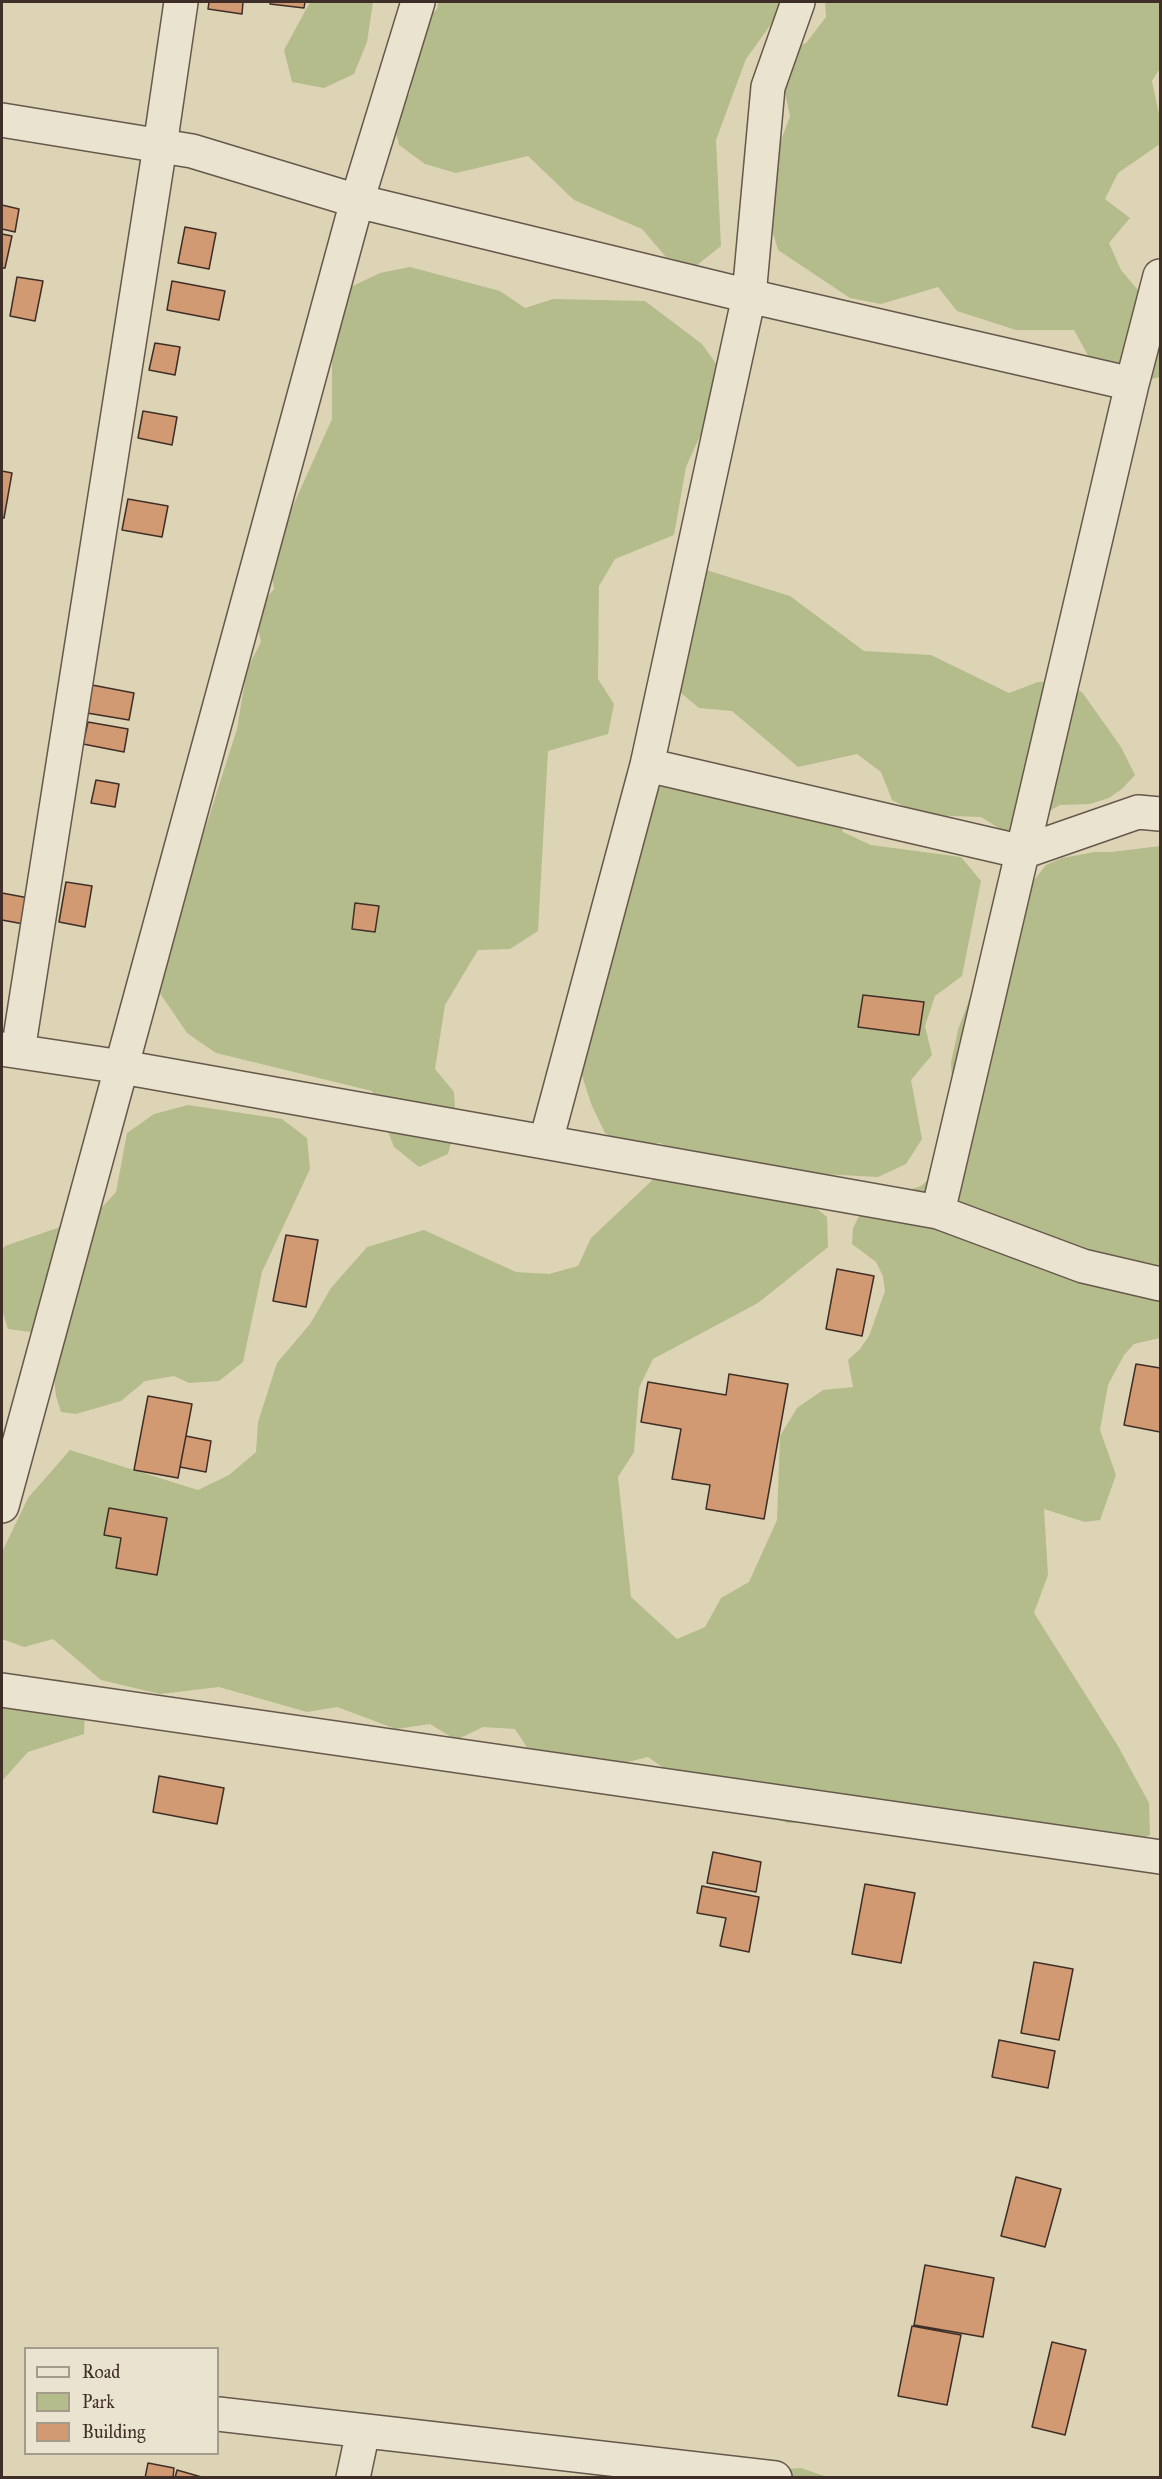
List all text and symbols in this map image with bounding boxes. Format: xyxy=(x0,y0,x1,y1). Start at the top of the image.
legend xyxy=(24,2347,219,2455)
text: Road xyxy=(82,2361,120,2383)
text: Park xyxy=(82,2391,115,2413)
text: Building xyxy=(82,2421,145,2443)

